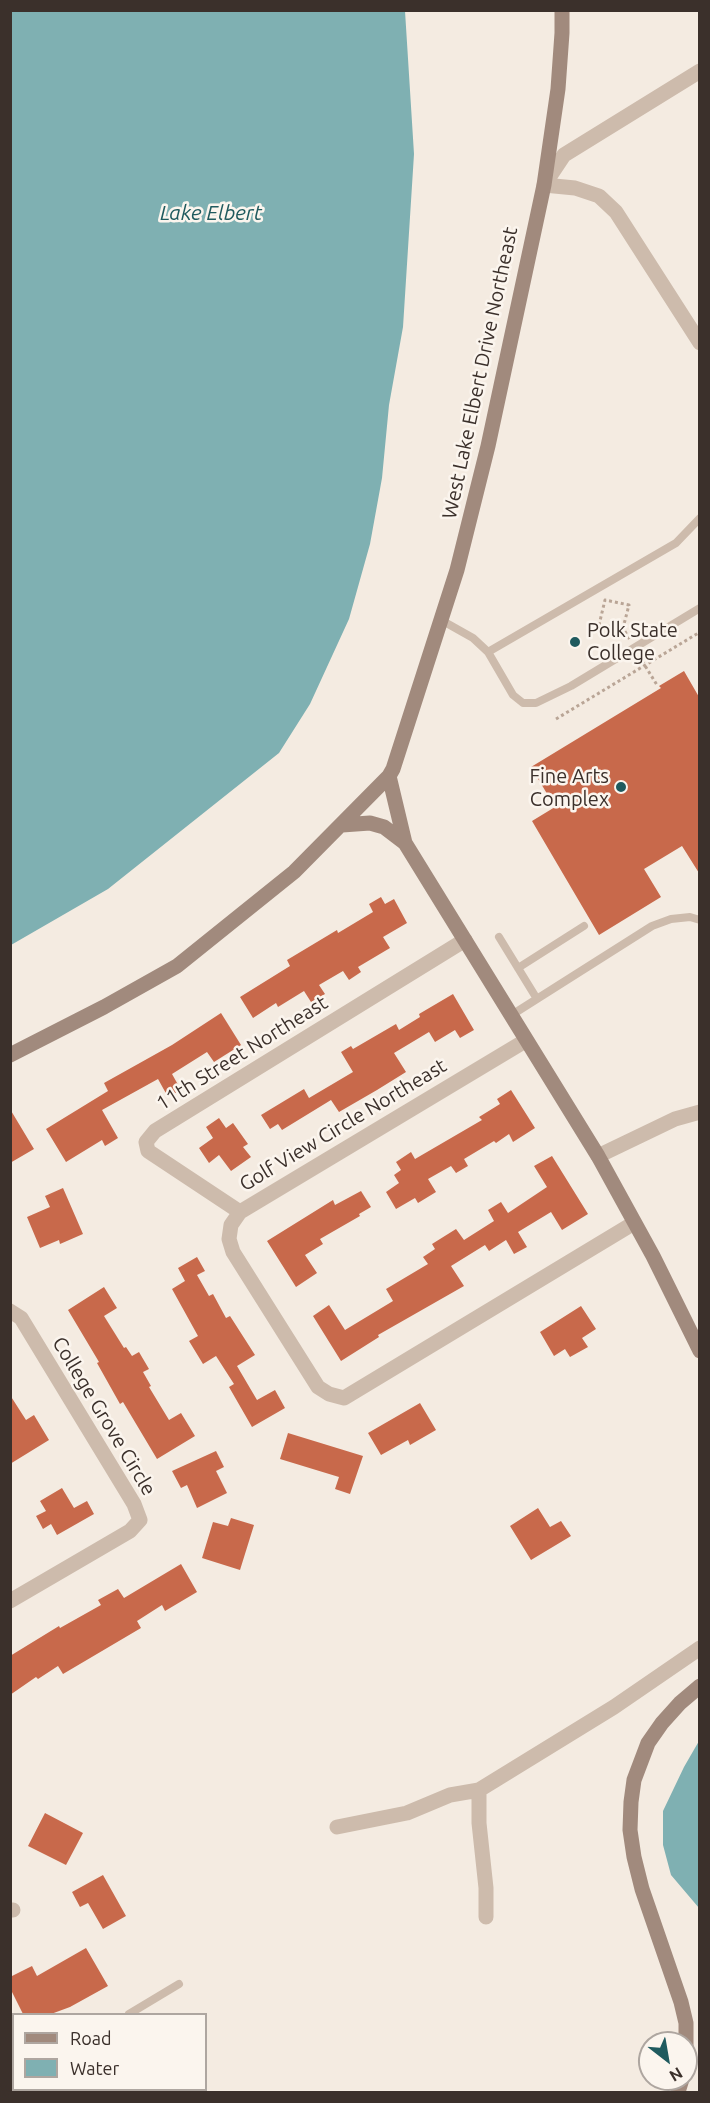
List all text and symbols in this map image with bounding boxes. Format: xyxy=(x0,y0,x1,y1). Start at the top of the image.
water label: Lake Elbert xyxy=(160,200,262,226)
street label: West Lake Elbert Drive Northeast xyxy=(437,225,523,521)
place label: Polk State College xyxy=(587,618,678,665)
marker: Polk State College xyxy=(568,635,582,649)
place label: Fine Arts Complex xyxy=(529,764,609,811)
marker: Fine Arts Complex xyxy=(614,780,628,794)
street label: 11th Street Northeast xyxy=(152,990,332,1116)
street label: Golf View Circle Northeast xyxy=(235,1054,451,1196)
street label: College Grove Circle xyxy=(47,1332,161,1500)
legend xyxy=(12,2013,207,2091)
text: Road xyxy=(70,2028,112,2048)
north arrow xyxy=(638,2031,698,2091)
text: Water xyxy=(70,2058,119,2078)
text: N xyxy=(666,2064,686,2086)

